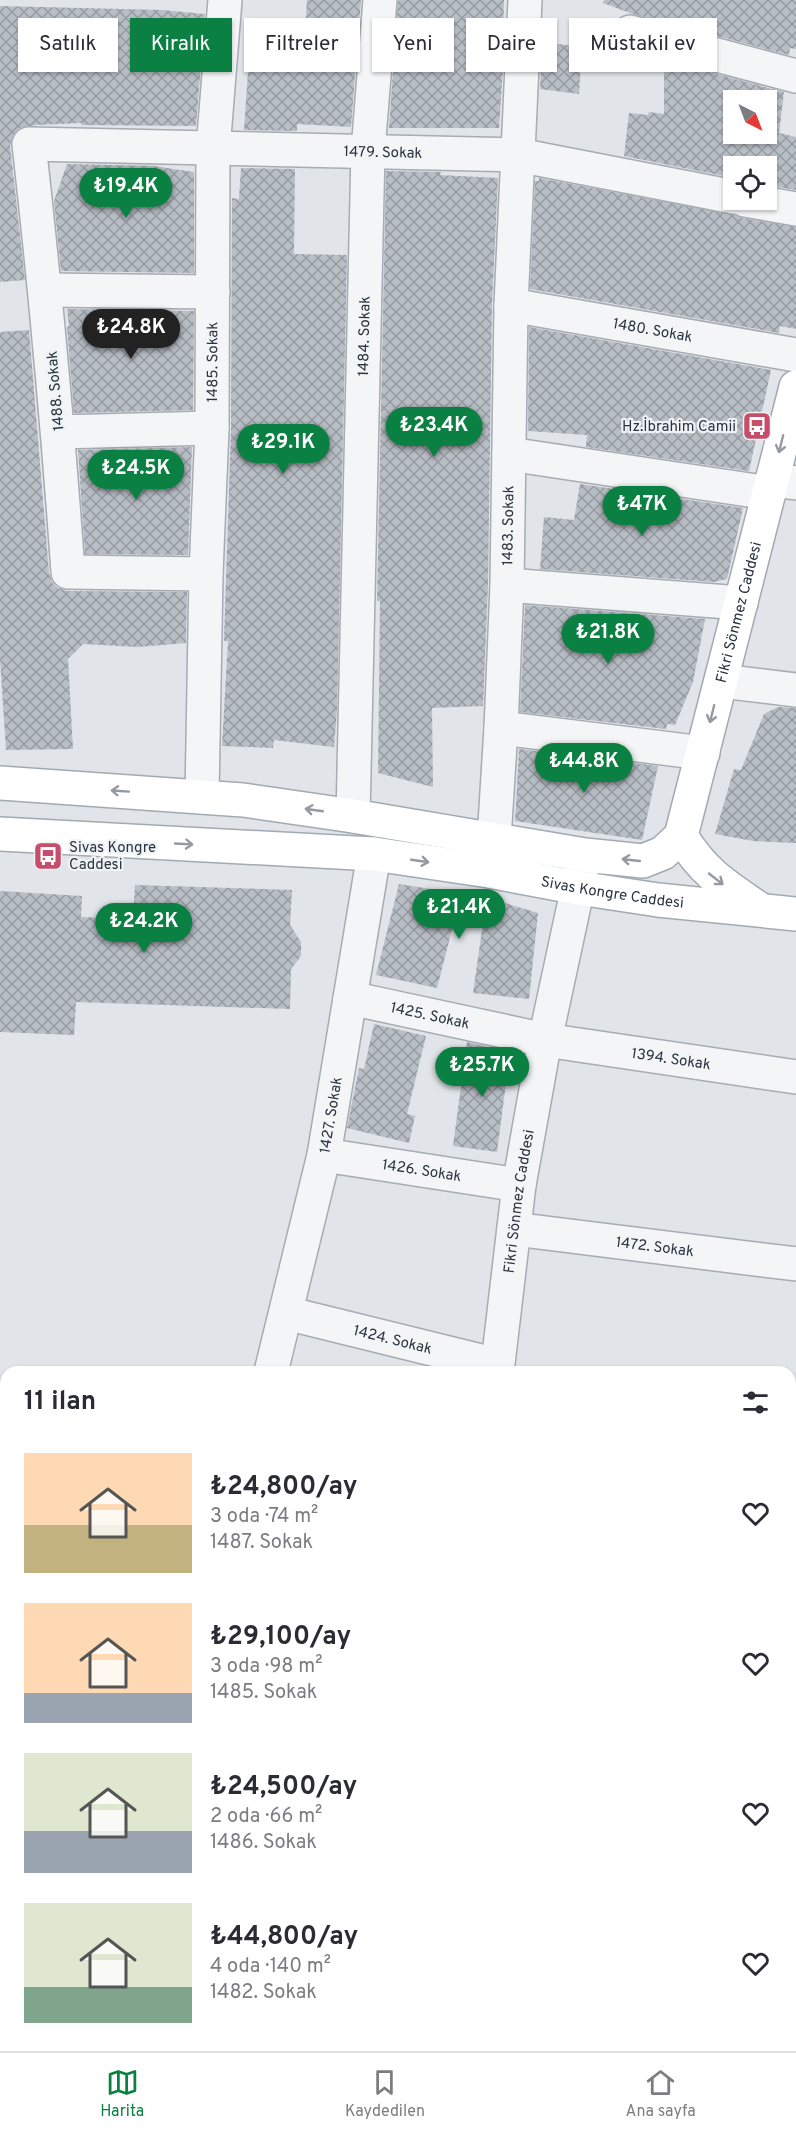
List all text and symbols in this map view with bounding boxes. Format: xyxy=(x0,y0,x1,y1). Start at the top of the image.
chip: Satılık xyxy=(18,18,118,72)
chip: Kiralık xyxy=(130,18,232,72)
chip: Filtreler xyxy=(244,18,360,72)
chip: Yeni xyxy=(372,18,454,72)
chip: Daire xyxy=(466,18,557,72)
chip: Müstakil ev xyxy=(569,18,717,72)
north arrow xyxy=(723,90,777,144)
map controls xyxy=(723,90,777,210)
street label: 1479. Sokak xyxy=(343,143,423,164)
button: locate xyxy=(723,156,777,210)
pin: ₺19.4K xyxy=(77,168,175,219)
text: ₺19.4K xyxy=(93,174,159,200)
street label: 1484. Sokak xyxy=(355,296,376,377)
pin: ₺24.8K xyxy=(82,309,180,360)
text: ₺24.8K xyxy=(96,315,166,341)
street label: 1480. Sokak xyxy=(611,315,694,348)
street label: 1485. Sokak xyxy=(204,322,223,402)
street label: 1488. Sokak xyxy=(44,350,69,432)
pin: ₺23.4K xyxy=(385,407,483,458)
bus stop icon: Hz.İbrahim Camii xyxy=(741,410,773,442)
text: ₺23.4K xyxy=(400,413,468,439)
place label: Hz.İbrahim Camii xyxy=(622,417,736,437)
pin: ₺29.1K xyxy=(234,424,332,475)
text: ₺29.1K xyxy=(251,430,315,456)
one-way arrow xyxy=(775,434,787,453)
pin: ₺24.5K xyxy=(87,450,185,501)
text: ₺24.5K xyxy=(101,456,171,482)
street label: 1483. Sokak xyxy=(499,485,519,566)
pin: ₺47K xyxy=(606,486,678,537)
text: ₺47K xyxy=(617,492,667,518)
street label: Fikri Sönmez Caddesi xyxy=(713,540,767,685)
pin: ₺21.8K xyxy=(559,614,657,665)
text: ₺21.8K xyxy=(576,620,641,646)
one-way arrow xyxy=(706,704,718,723)
pin: ₺44.8K xyxy=(535,743,633,794)
text: ₺44.8K xyxy=(549,749,619,775)
one-way arrow xyxy=(111,786,131,797)
one-way arrow xyxy=(305,805,324,816)
place label: Sivas Kongre Caddesi xyxy=(69,839,156,875)
one-way arrow xyxy=(174,839,194,850)
bus stop icon: Sivas Kongre Caddesi xyxy=(32,840,64,872)
one-way arrow xyxy=(622,854,642,865)
one-way arrow xyxy=(410,855,430,866)
one-way arrow xyxy=(708,872,724,885)
street label: Sivas Kongre Caddesi xyxy=(539,873,685,914)
pin: ₺21.4K xyxy=(410,889,508,940)
text: ₺21.4K xyxy=(426,895,492,921)
pin: ₺24.2K xyxy=(95,903,193,954)
text: ₺24.2K xyxy=(109,909,179,935)
street label: 1425. Sokak xyxy=(388,999,471,1035)
street label: 1394. Sokak xyxy=(630,1045,712,1075)
pin: ₺25.7K xyxy=(433,1047,531,1098)
text: ₺25.7K xyxy=(449,1053,515,1079)
street label: 1427. Sokak xyxy=(316,1075,348,1155)
street label: Fikri Sönmez Caddesi xyxy=(501,1128,540,1274)
street label: 1426. Sokak xyxy=(381,1156,463,1187)
street label: 1472. Sokak xyxy=(615,1234,695,1262)
street label: 1424. Sokak xyxy=(351,1322,434,1360)
text: 11 ilan xyxy=(24,1386,96,1419)
icon: filters xyxy=(739,1386,772,1419)
text: ₺24,800/ay xyxy=(210,1471,357,1504)
icon: home xyxy=(72,1477,144,1549)
icon: heart xyxy=(739,1497,772,1530)
text: 3 oda · 74 m² xyxy=(210,1504,318,1530)
text: 1487. Sokak xyxy=(210,1530,313,1556)
text: ₺29,100/ay xyxy=(210,1621,351,1654)
icon: home xyxy=(72,1627,144,1699)
icon: heart xyxy=(739,1647,772,1680)
text: 3 oda · 98 m² xyxy=(210,1654,322,1680)
text: 1485. Sokak xyxy=(210,1680,317,1706)
text: ₺24,500/ay xyxy=(210,1771,357,1804)
icon: home xyxy=(72,1777,144,1849)
icon: heart xyxy=(739,1797,772,1830)
text: 2 oda · 66 m² xyxy=(210,1804,322,1830)
text: 1486. Sokak xyxy=(210,1830,317,1856)
text: ₺44,800/ay xyxy=(210,1921,358,1954)
icon: home xyxy=(72,1927,144,1999)
icon: heart xyxy=(739,1947,772,1980)
text: 4 oda · 140 m² xyxy=(210,1954,331,1980)
text: 1482. Sokak xyxy=(210,1980,317,2006)
tab: Harita xyxy=(100,2066,144,2122)
tab: Kaydedilen xyxy=(345,2066,425,2122)
tab: Ana sayfa xyxy=(626,2066,696,2122)

